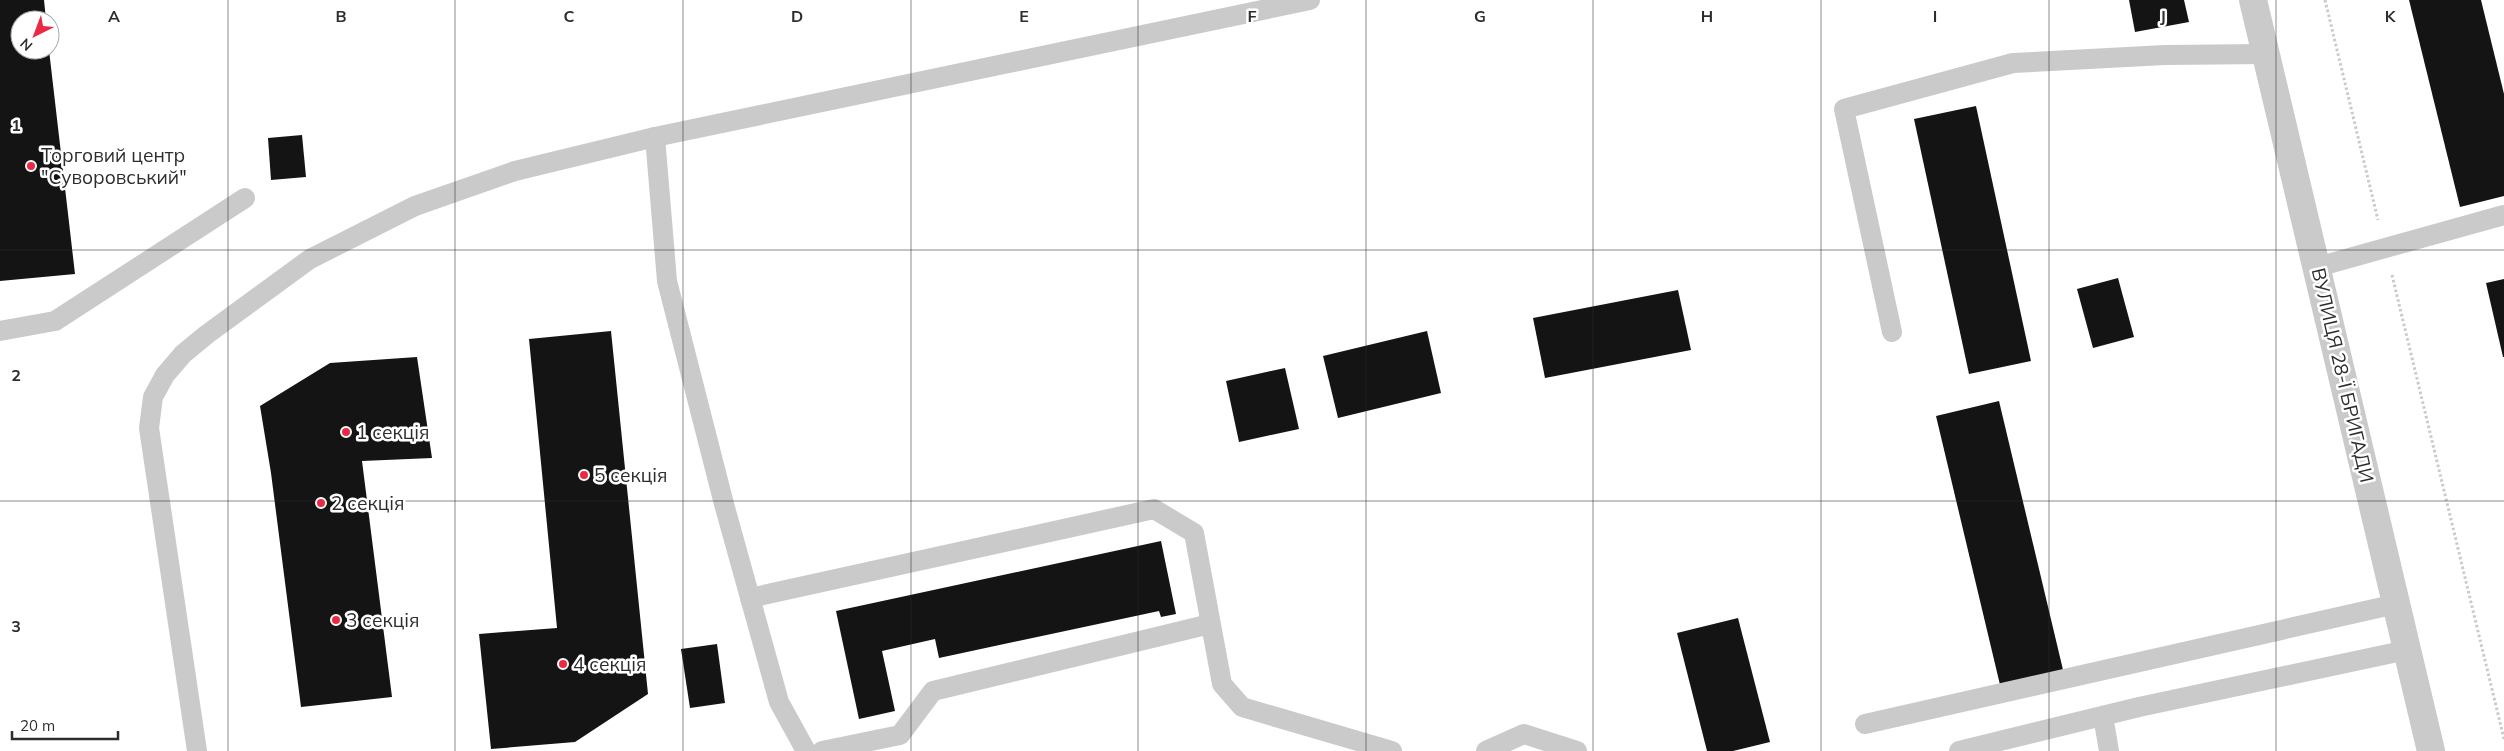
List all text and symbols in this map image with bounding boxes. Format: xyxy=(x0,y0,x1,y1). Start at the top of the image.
text: A xyxy=(108,6,120,26)
text: B xyxy=(335,6,347,26)
text: C xyxy=(564,6,575,26)
text: D xyxy=(791,6,803,26)
text: E xyxy=(1019,6,1029,26)
text: F xyxy=(1247,6,1257,26)
text: G xyxy=(1474,6,1486,26)
text: H xyxy=(1701,6,1713,26)
text: I xyxy=(1933,6,1937,26)
text: J xyxy=(2160,6,2166,26)
text: K xyxy=(2385,6,2397,26)
north arrow xyxy=(10,10,60,60)
text: N xyxy=(16,34,36,55)
text: 1 xyxy=(11,115,21,135)
place label: Торговий центр "Суворовський" xyxy=(41,143,187,189)
marker: Торговий центр "Суворовський" xyxy=(25,160,37,172)
street label: ВУЛИЦЯ 28-Ї БРИГАДИ xyxy=(2307,265,2379,485)
text: 2 xyxy=(11,365,21,385)
place label: 1 секція xyxy=(356,420,429,444)
marker: 1 секція xyxy=(340,426,352,438)
place label: 5 секція xyxy=(594,463,667,487)
marker: 5 секція xyxy=(578,469,590,481)
place label: 2 секція xyxy=(331,491,404,515)
marker: 2 секція xyxy=(315,497,327,509)
place label: 3 секція xyxy=(346,608,419,632)
marker: 3 секція xyxy=(330,614,342,626)
text: 3 xyxy=(11,616,21,636)
place label: 4 секція xyxy=(573,652,646,676)
marker: 4 секція xyxy=(557,658,569,670)
scale bar xyxy=(12,708,119,740)
text: 20 m xyxy=(20,716,55,735)

